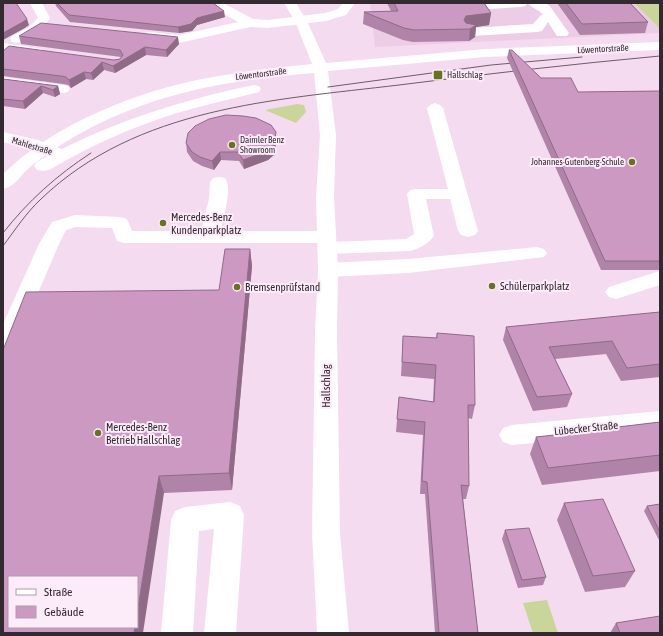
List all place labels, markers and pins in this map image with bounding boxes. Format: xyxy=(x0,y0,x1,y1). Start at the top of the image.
marker: Hallschlag xyxy=(432,69,444,81)
place label: Hallschlag xyxy=(447,70,483,80)
place label: Daimler Benz Showroom xyxy=(240,135,285,155)
marker: Daimler Benz Showroom xyxy=(227,140,237,150)
place label: Johannes-Gutenberg-Schule xyxy=(531,157,624,167)
marker: Johannes-Gutenberg-Schule xyxy=(627,157,637,167)
place label: Mercedes-Benz Kundenparkplatz xyxy=(171,211,241,236)
marker: Mercedes-Benz Kundenparkplatz xyxy=(158,218,168,228)
place label: Schülerparkplatz xyxy=(500,280,569,292)
place label: Bremsenprüfstand xyxy=(245,281,320,293)
marker: Schülerparkplatz xyxy=(487,281,497,291)
marker: Bremsenprüfstand xyxy=(232,282,242,292)
place label: Mercedes-Benz Betrieb Hallschlag xyxy=(106,421,181,446)
marker: Mercedes-Benz Betrieb Hallschlag xyxy=(93,428,103,438)

